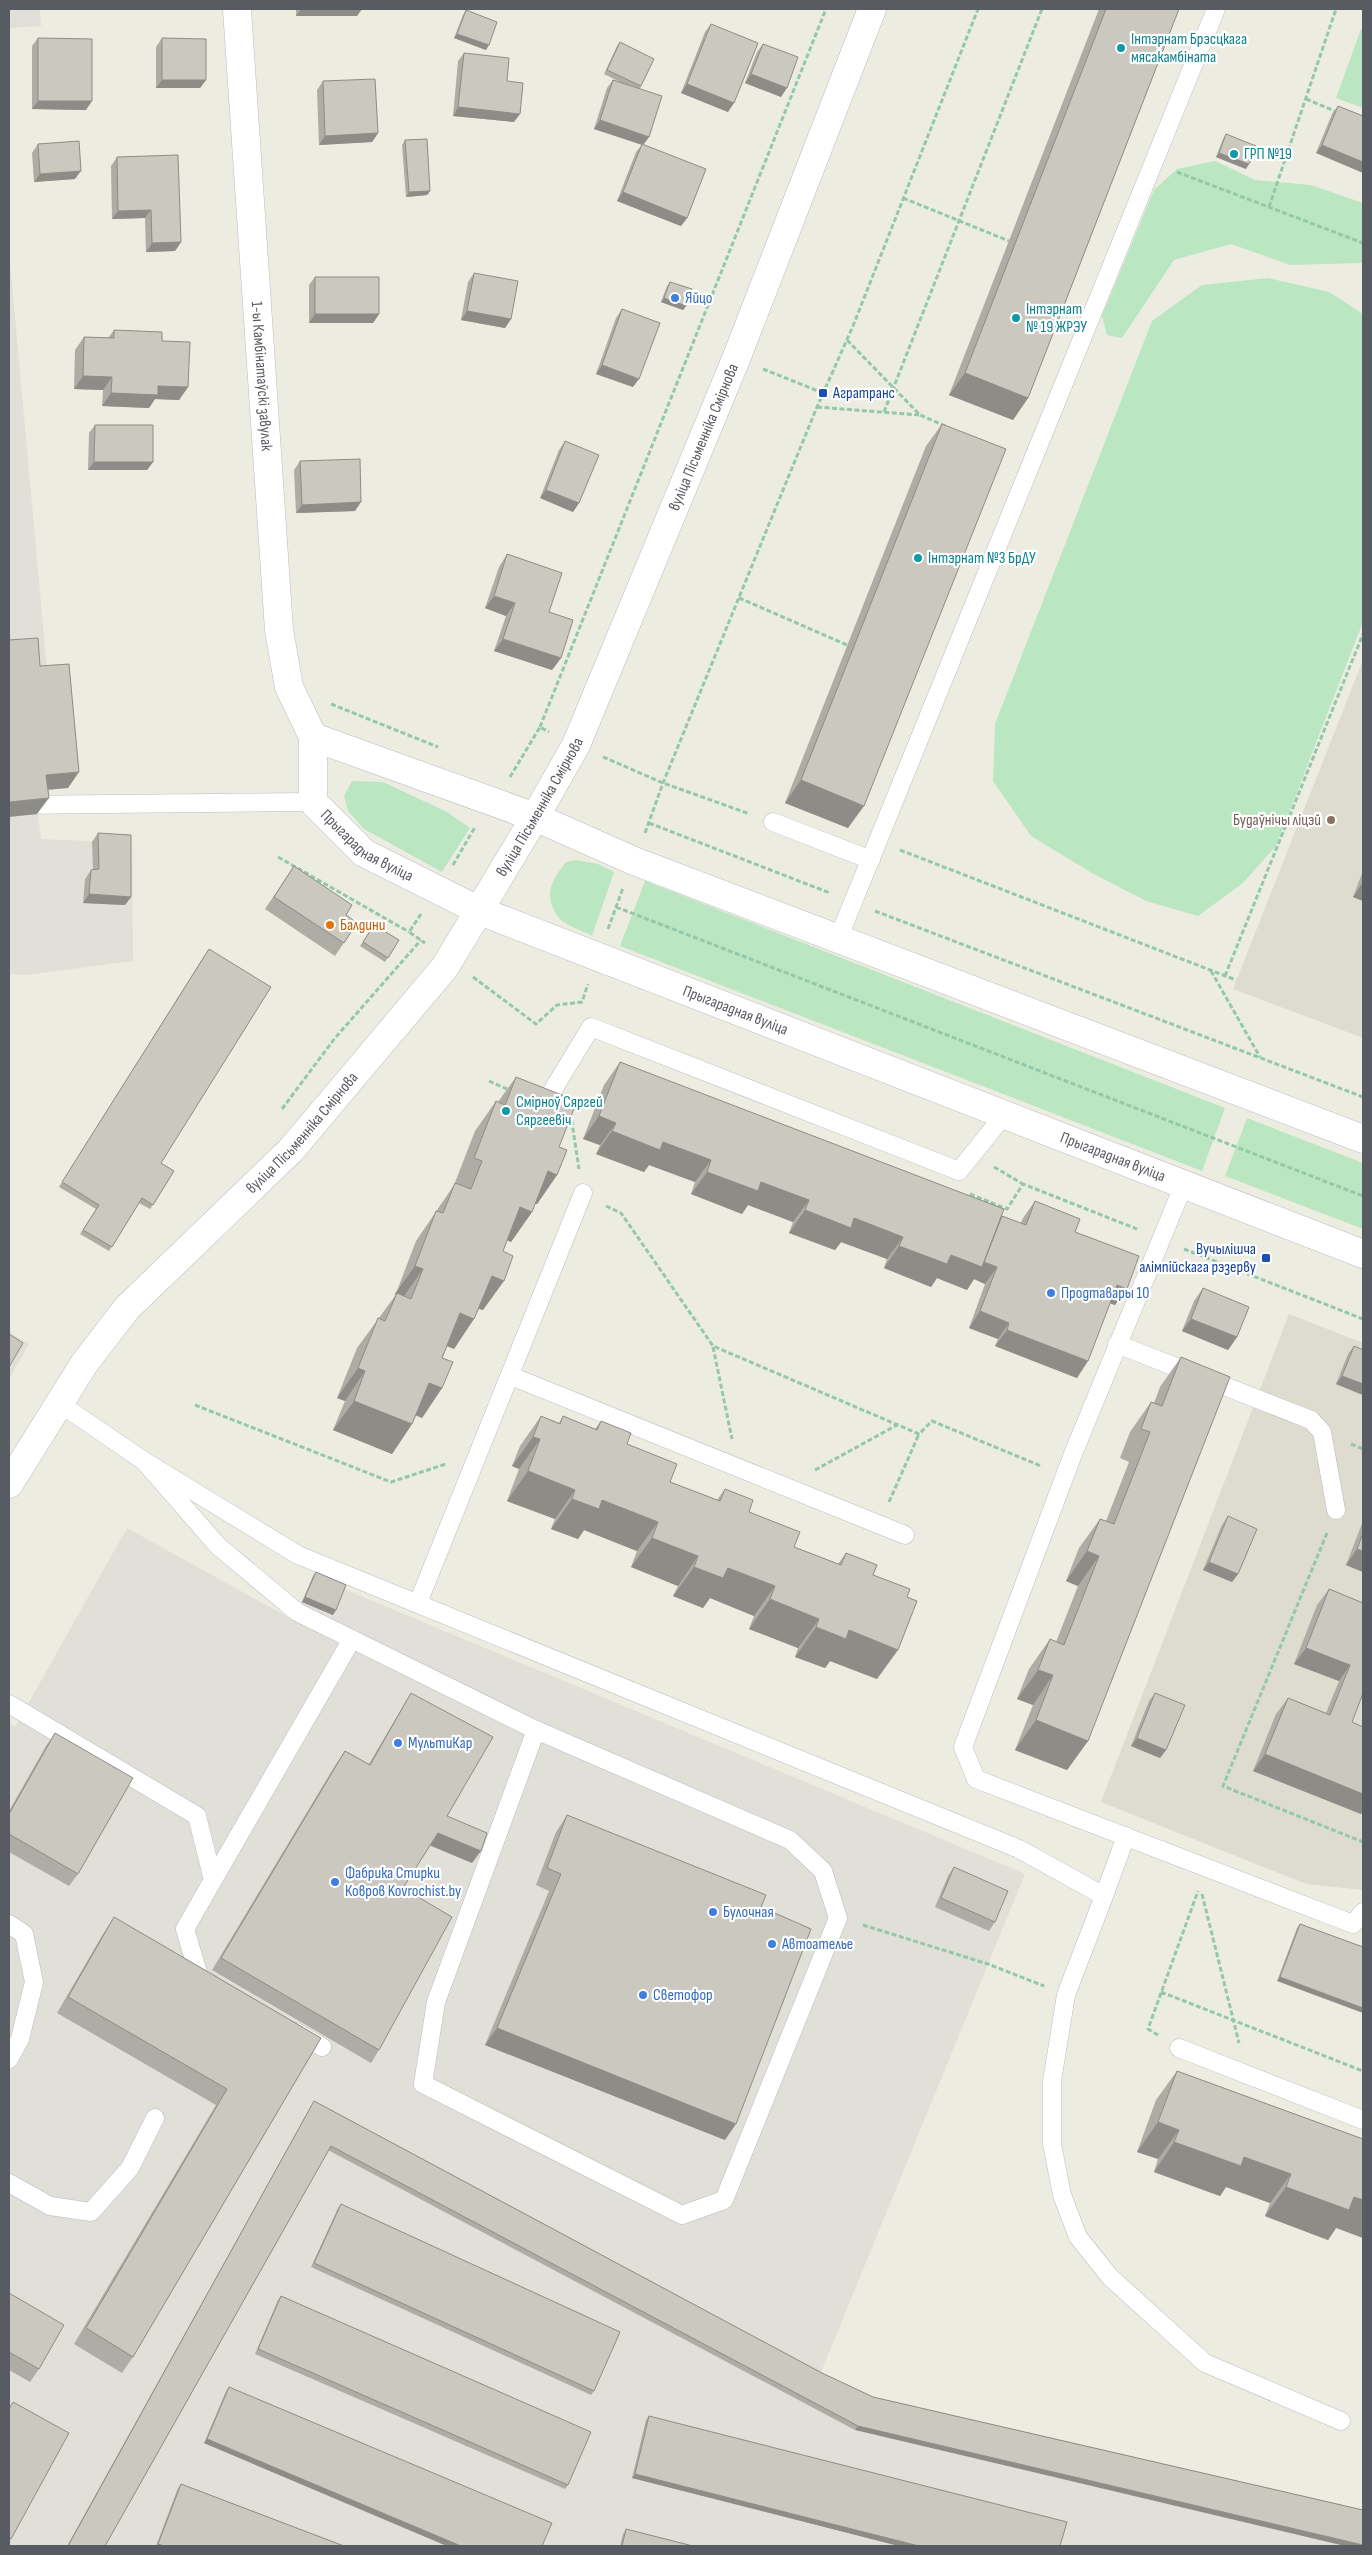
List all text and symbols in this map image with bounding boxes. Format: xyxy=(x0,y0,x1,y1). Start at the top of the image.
place label: Інтэрнат Брэсцкага мясакамбіната xyxy=(1131,30,1247,67)
marker: Інтэрнат Брэсцкага мясакамбіната xyxy=(1115,42,1127,54)
place label: ГРП №19 xyxy=(1244,145,1292,164)
marker: ГРП №19 xyxy=(1228,148,1240,160)
place label: Яйцо xyxy=(685,289,712,308)
marker: Яйцо xyxy=(669,292,681,304)
place label: Інтэрнат № 19 ЖРЭУ xyxy=(1026,300,1087,337)
street label: 1-ы Камбінатаўскі завулак xyxy=(247,301,276,453)
marker: Інтэрнат № 19 ЖРЭУ xyxy=(1010,312,1022,324)
street label: вуліца Пісьменніка Смірнова xyxy=(665,361,742,514)
place label: Агратранс xyxy=(832,384,895,403)
marker: Агратранс xyxy=(817,387,829,399)
place label: Інтэрнат №3 БрДУ xyxy=(928,549,1036,568)
marker: Інтэрнат №3 БрДУ xyxy=(912,552,924,564)
street label: вуліца Пісьменніка Смірнова xyxy=(492,735,587,880)
street label: Прыгарадная вуліца xyxy=(317,806,416,886)
place label: Будаўнічы ліцэй xyxy=(1233,811,1321,830)
marker: Будаўнічы ліцэй xyxy=(1325,814,1337,826)
place label: Балдини xyxy=(340,916,385,935)
marker: Балдини xyxy=(324,919,336,931)
street label: Прыгарадная вуліца xyxy=(680,981,791,1039)
street label: вуліца Пісьменніка Смірнова xyxy=(242,1068,362,1197)
place label: Смірноў Сяргей Сяргеевіч xyxy=(516,1093,603,1130)
marker: Смірноў Сяргей Сяргеевіч xyxy=(500,1105,512,1117)
street label: Прыгарадная вуліца xyxy=(1058,1128,1168,1186)
place label: Вучылішча алімпійскага рэзерву xyxy=(1139,1240,1256,1277)
marker: Вучылішча алімпійскага рэзерву xyxy=(1260,1252,1272,1264)
place label: Продтавары 10 xyxy=(1061,1284,1149,1303)
marker: Продтавары 10 xyxy=(1045,1287,1057,1299)
place label: МультиКар xyxy=(408,1734,472,1753)
marker: МультиКар xyxy=(392,1737,404,1749)
place label: Фабрика Стирки Ковров Kovrochist.by xyxy=(345,1864,461,1901)
marker: Фабрика Стирки Ковров Kovrochist.by xyxy=(329,1876,341,1888)
place label: Булочная xyxy=(723,1903,774,1922)
marker: Булочная xyxy=(707,1906,719,1918)
place label: Автоателье xyxy=(781,1935,853,1954)
marker: Автоателье xyxy=(766,1938,778,1950)
place label: Светофор xyxy=(653,1986,713,2005)
marker: Светофор xyxy=(637,1989,649,2001)

